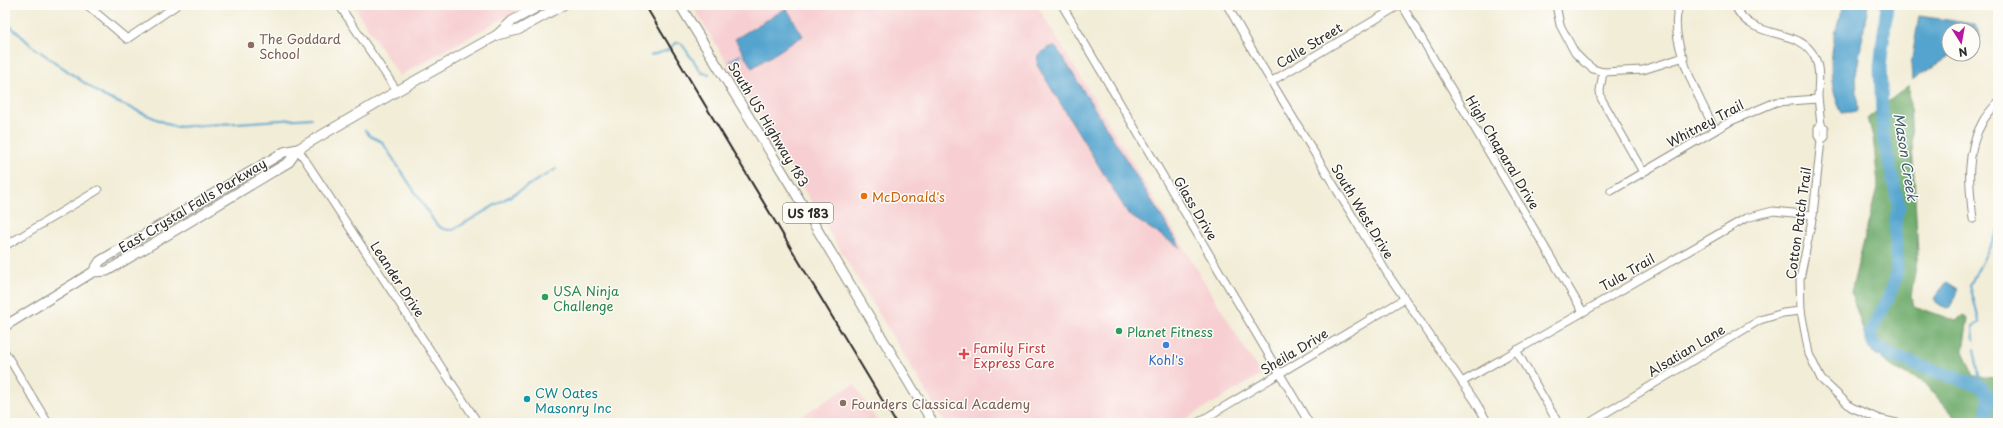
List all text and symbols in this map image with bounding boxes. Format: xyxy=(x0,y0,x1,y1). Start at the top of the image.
street label: Calle Street xyxy=(1272,18,1346,72)
north arrow xyxy=(1941,22,1981,62)
place label: The Goddard School xyxy=(259,29,341,63)
marker: The Goddard School xyxy=(246,40,256,50)
text: N xyxy=(1957,43,1969,62)
street label: South US Highway 183 xyxy=(724,58,814,190)
street label: High Chaparal Drive xyxy=(1462,92,1545,212)
street label: Whitney Trail xyxy=(1663,95,1747,151)
water label: Mason Creek xyxy=(1889,111,1924,204)
street label: East Crystal Falls Parkway xyxy=(115,153,269,257)
street label: South West Drive xyxy=(1327,160,1399,262)
street label: Cotton Patch Trail xyxy=(1781,166,1815,280)
street label: Glass Drive xyxy=(1170,173,1223,243)
place label: McDonald's xyxy=(872,187,945,206)
marker: McDonald's xyxy=(859,191,869,201)
road number: US 183 xyxy=(783,203,833,223)
street label: Leander Drive xyxy=(366,237,430,321)
street label: Tula Trail xyxy=(1596,249,1658,295)
place label: USA Ninja Challenge xyxy=(553,281,620,315)
marker: USA Ninja Challenge xyxy=(540,292,550,302)
street label: Alsatian Lane xyxy=(1644,319,1728,381)
place label: Planet Fitness xyxy=(1127,322,1213,341)
street label: Sheila Drive xyxy=(1257,323,1331,379)
marker: Planet Fitness xyxy=(1114,326,1124,336)
place label: Family First Express Care xyxy=(973,338,1055,372)
marker: Kohl's xyxy=(1161,340,1171,350)
marker: Family First Express Care xyxy=(958,348,970,360)
place label: Kohl's xyxy=(1148,350,1184,369)
place label: CW Oates Masonry Inc xyxy=(535,383,612,417)
marker: CW Oates Masonry Inc xyxy=(522,394,532,404)
place label: Founders Classical Academy xyxy=(851,394,1030,413)
marker: Founders Classical Academy xyxy=(838,398,848,408)

